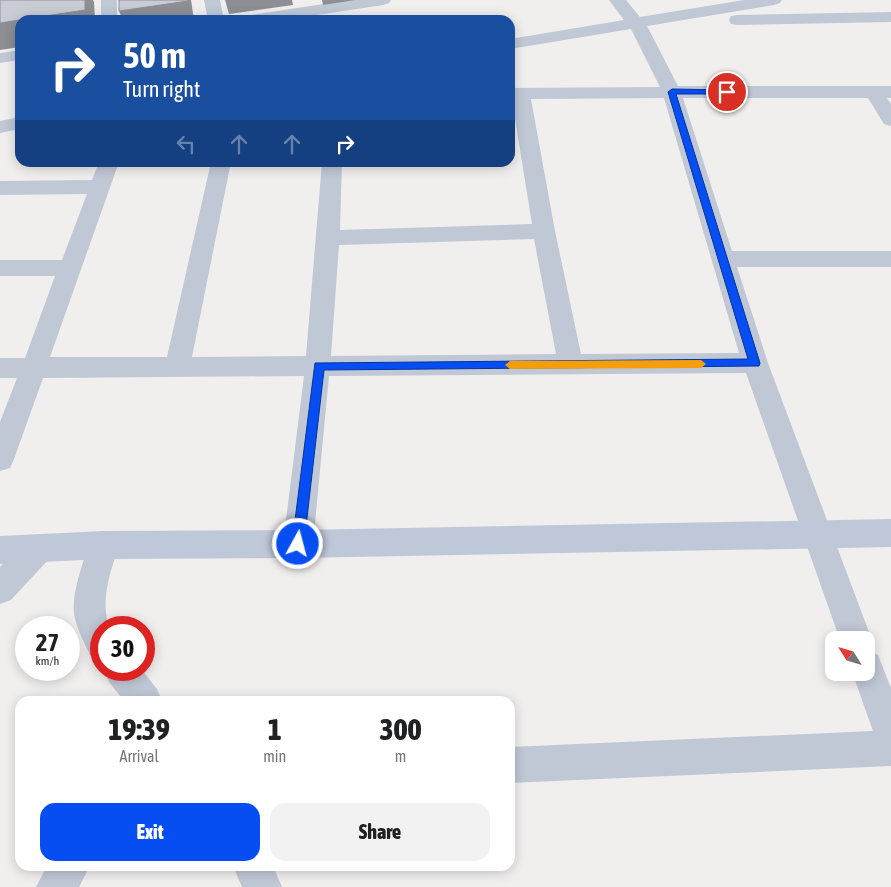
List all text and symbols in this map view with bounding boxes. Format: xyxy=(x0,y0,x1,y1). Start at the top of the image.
icon: right xyxy=(40,35,105,100)
text: 50 m xyxy=(123,35,186,75)
pin xyxy=(706,71,748,113)
text: Turn right xyxy=(123,76,200,102)
icon: arrive xyxy=(713,78,741,106)
icon: left xyxy=(172,130,200,158)
icon: ahead xyxy=(225,130,253,158)
icon: ahead xyxy=(278,130,306,158)
icon: right xyxy=(331,130,359,158)
position arrow xyxy=(271,517,323,569)
speed limit sign: 30 xyxy=(90,616,155,681)
text: 27 xyxy=(36,628,59,656)
north arrow xyxy=(825,631,875,681)
map controls xyxy=(825,631,875,681)
text: km/h xyxy=(36,654,59,668)
text: 19:39 xyxy=(108,712,170,746)
text: 1 xyxy=(268,712,282,746)
text: 300 xyxy=(379,712,422,746)
text: Arrival xyxy=(120,747,159,765)
text: min xyxy=(263,747,286,765)
text: m xyxy=(395,747,406,765)
button: Exit xyxy=(40,803,260,861)
button: Share xyxy=(270,803,490,861)

